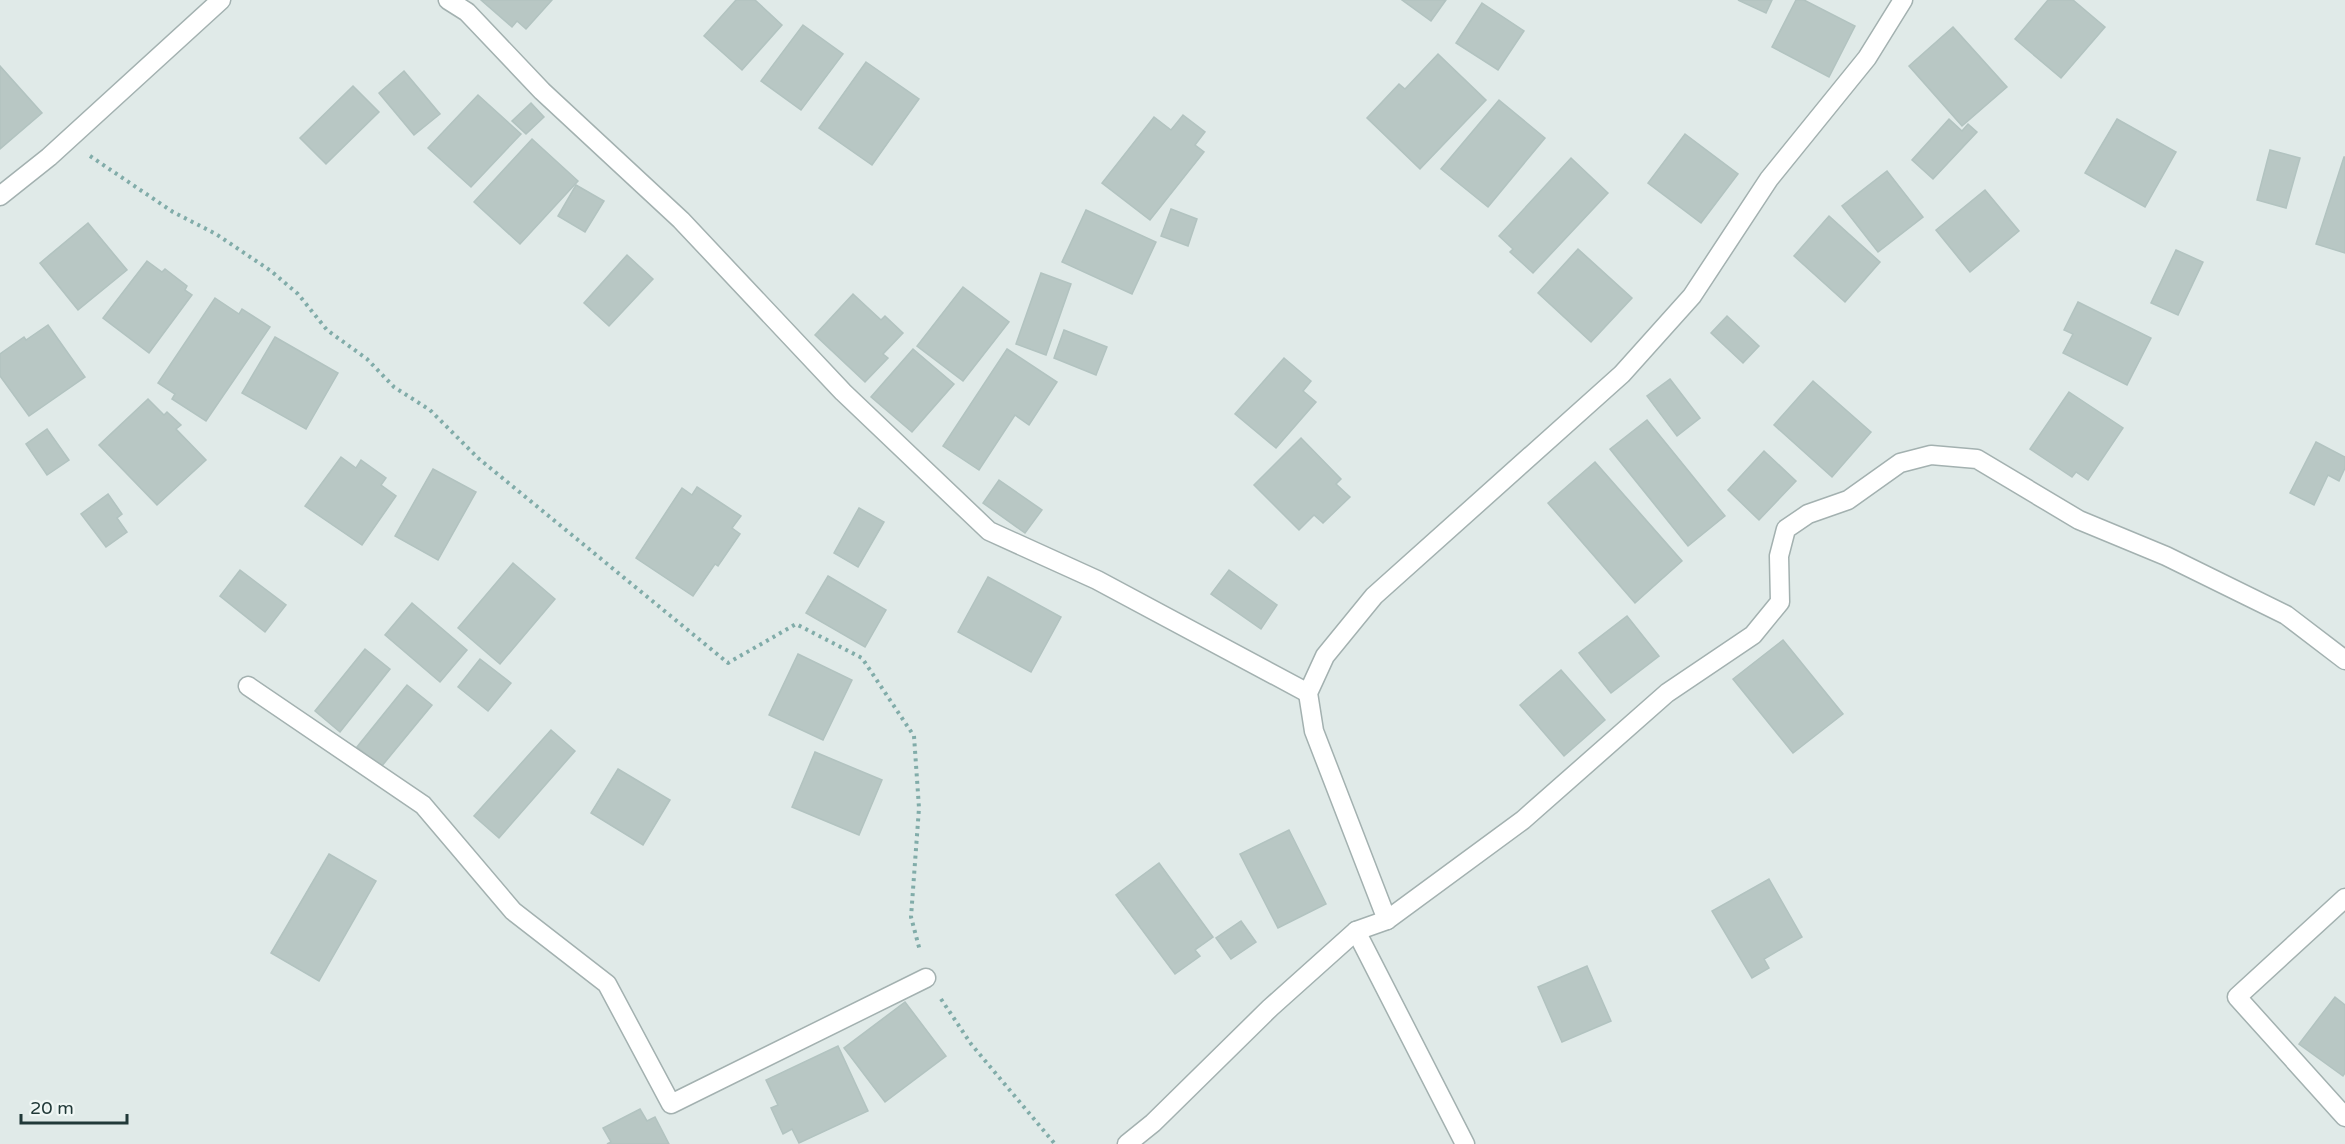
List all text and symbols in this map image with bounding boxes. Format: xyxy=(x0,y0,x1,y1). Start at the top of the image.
scale bar xyxy=(21,1087,128,1125)
text: 20 m xyxy=(30,1097,74,1119)

